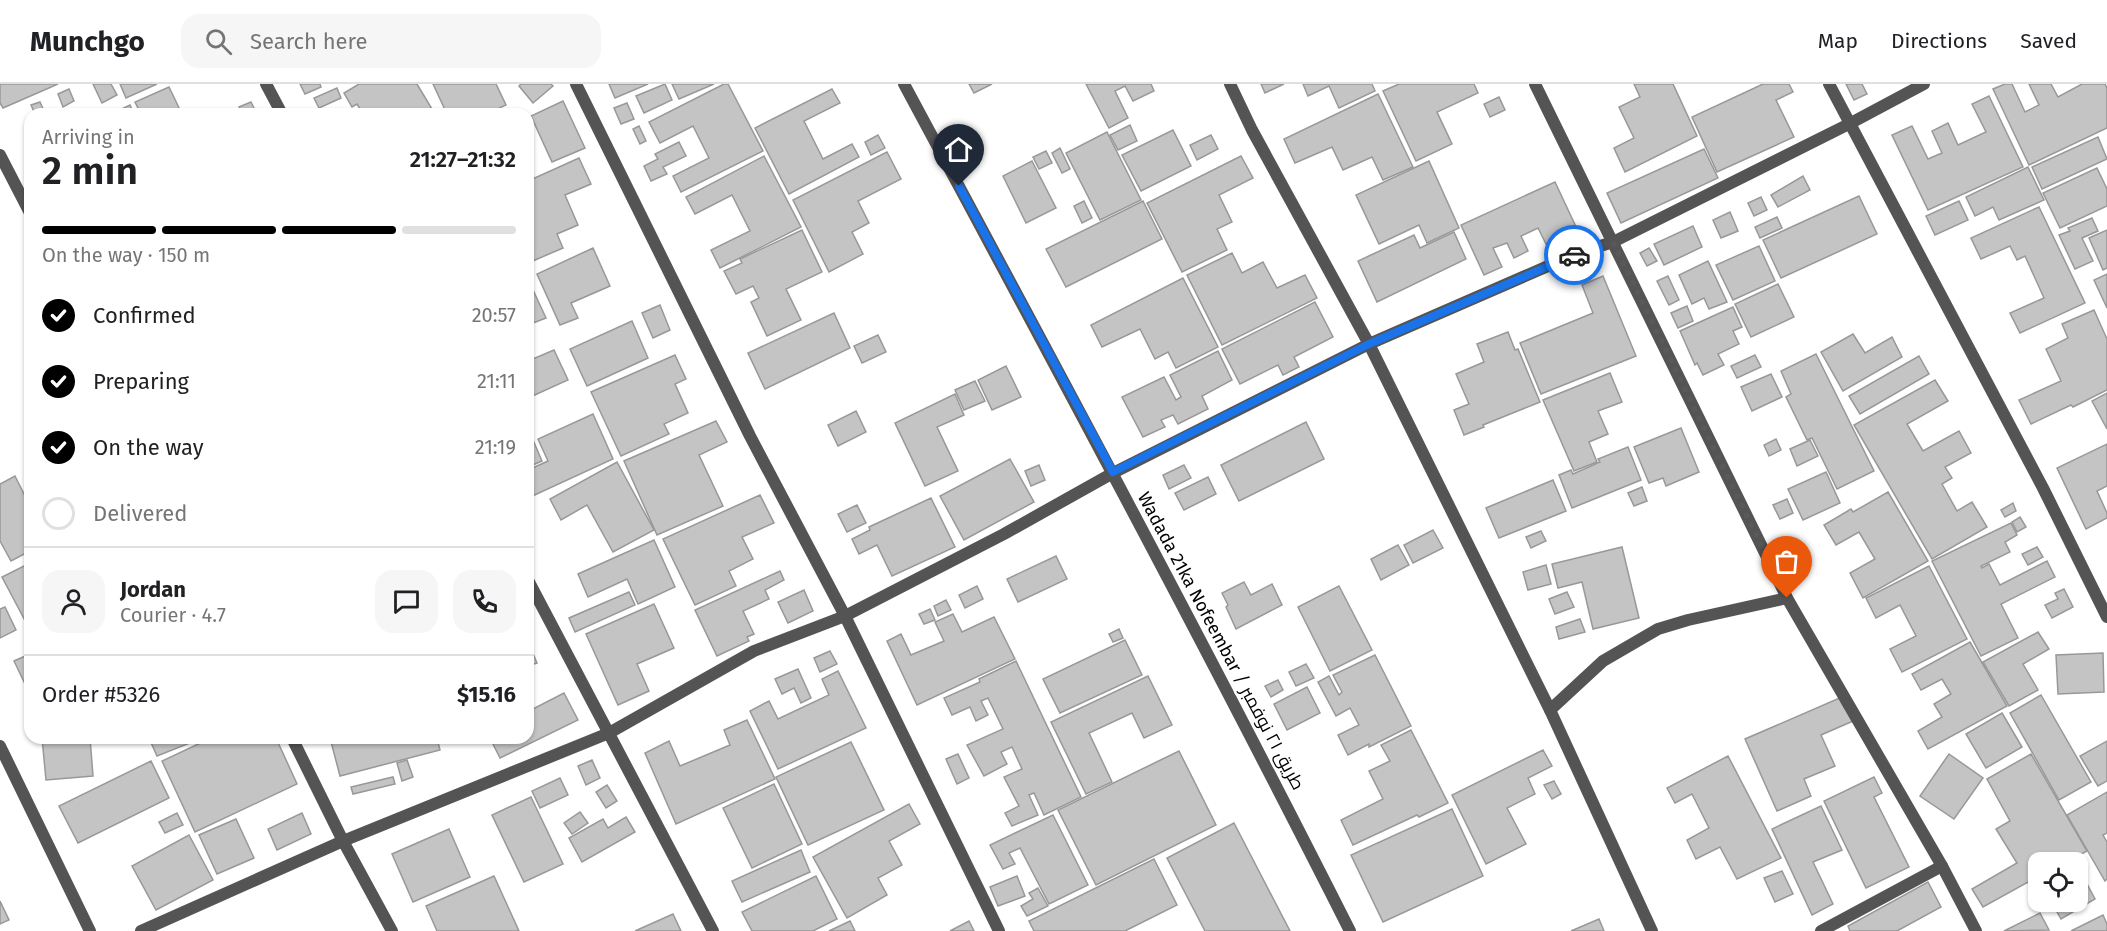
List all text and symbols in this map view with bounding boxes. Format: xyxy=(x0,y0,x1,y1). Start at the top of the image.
search box xyxy=(181,14,601,68)
text: Munchgo xyxy=(30,25,145,58)
icon: search xyxy=(202,25,235,58)
text: Search here xyxy=(250,28,367,55)
text: Map xyxy=(1818,28,1858,54)
text: Directions xyxy=(1891,28,1987,54)
text: Saved xyxy=(2020,28,2077,54)
pin xyxy=(933,124,984,186)
text: Arriving in xyxy=(42,125,135,149)
icon: home xyxy=(942,133,975,166)
text: 21:27–21:32 xyxy=(410,146,516,173)
text: 2 min xyxy=(42,148,138,194)
courier xyxy=(1544,225,1604,285)
icon: car xyxy=(1558,239,1591,272)
text: On the way · 150 m xyxy=(42,243,210,267)
icon: check xyxy=(42,299,75,332)
text: Confirmed xyxy=(93,302,196,329)
text: 20:57 xyxy=(472,303,516,327)
icon: check xyxy=(42,365,75,398)
text: Preparing xyxy=(93,368,189,395)
text: 21:11 xyxy=(477,369,516,393)
icon: check xyxy=(42,431,75,464)
text: On the way xyxy=(93,434,204,461)
text: 21:19 xyxy=(475,435,516,459)
street label: Wadada 21ka Nofeembar / طريق ٢١ نوفمبر xyxy=(1132,488,1309,794)
text: Delivered xyxy=(93,500,188,527)
pin xyxy=(1761,536,1812,598)
icon: bag xyxy=(1770,545,1803,578)
button: person xyxy=(42,570,105,633)
button: chat xyxy=(375,570,438,633)
button: phone xyxy=(453,570,516,633)
text: Jordan xyxy=(120,576,186,603)
text: Courier · 4.7 xyxy=(120,603,226,627)
text: Order #5326 xyxy=(42,681,160,708)
text: $15.16 xyxy=(457,681,516,708)
map controls xyxy=(2028,852,2088,912)
button: locate xyxy=(2028,852,2088,912)

